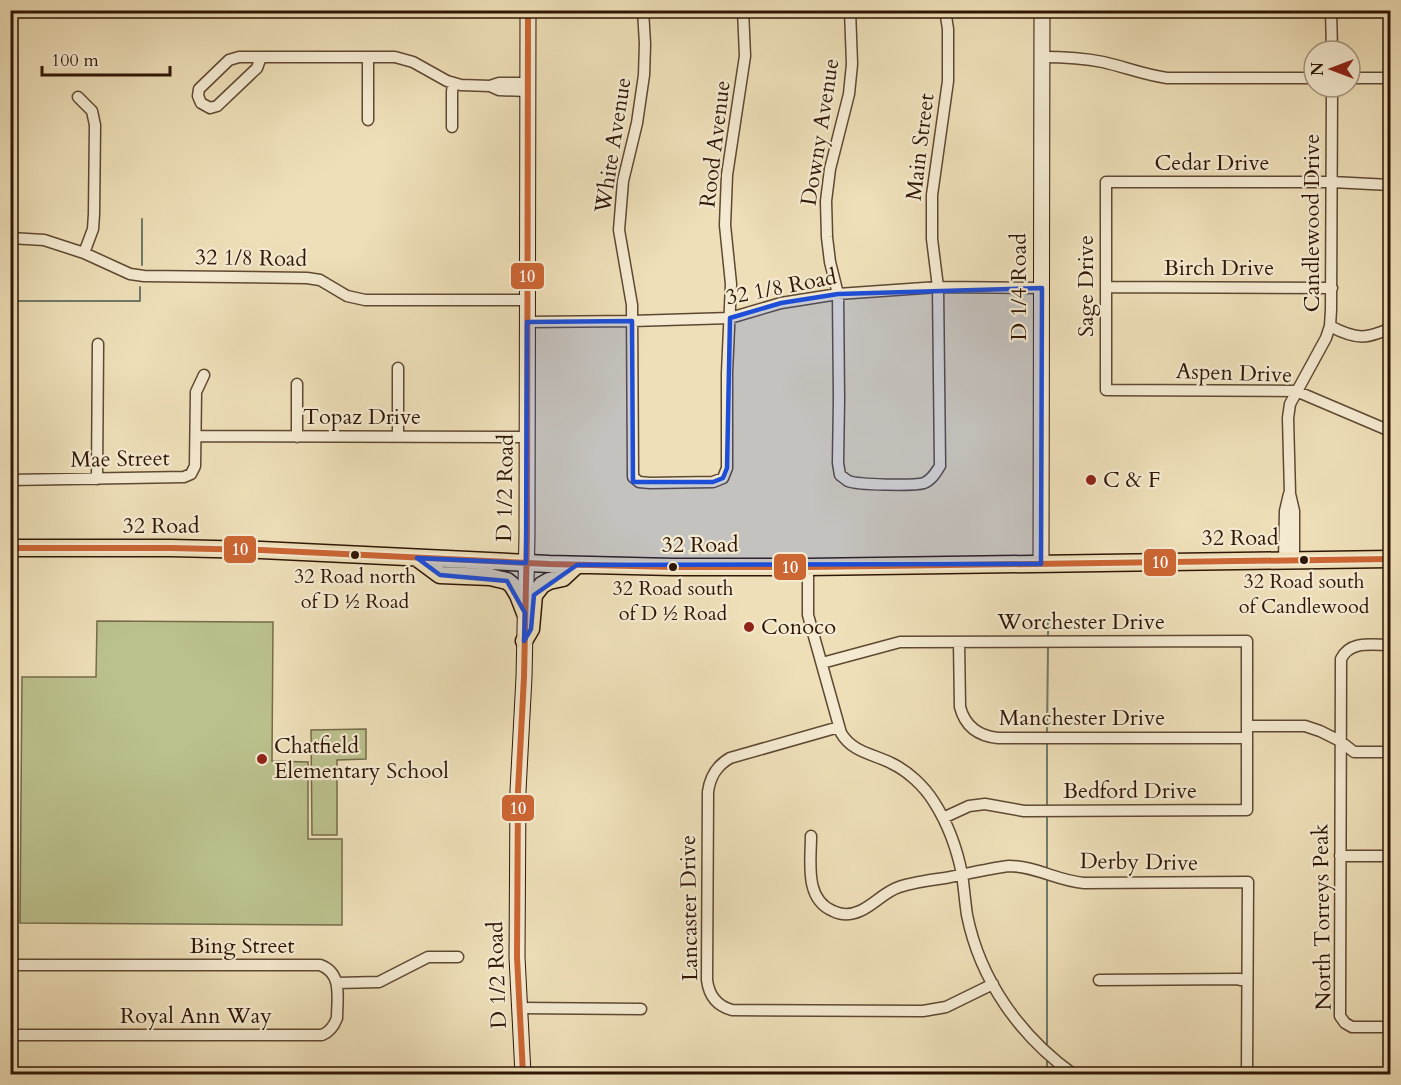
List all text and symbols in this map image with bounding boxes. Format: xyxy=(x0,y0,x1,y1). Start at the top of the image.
scale bar xyxy=(42,39,170,77)
north arrow xyxy=(1302,39,1362,99)
text: 100 m xyxy=(51,48,99,73)
street label: Downy Avenue xyxy=(794,56,846,208)
text: N xyxy=(1307,62,1329,76)
street label: White Avenue xyxy=(587,75,639,216)
street label: Rood Avenue xyxy=(692,79,738,209)
street label: Main Street xyxy=(899,92,941,202)
street label: Candlewood Drive xyxy=(1297,134,1327,312)
street label: Cedar Drive xyxy=(1154,148,1270,178)
street label: D 1/4 Road xyxy=(1004,233,1034,341)
street label: Sage Drive xyxy=(1071,235,1101,337)
street label: 32 1/8 Road xyxy=(195,242,308,274)
street label: Birch Drive xyxy=(1164,253,1274,283)
street label: 32 1/8 Road xyxy=(723,261,839,312)
line badge: 10 xyxy=(510,262,545,290)
text: 10 xyxy=(519,266,535,288)
street label: Aspen Drive xyxy=(1175,356,1293,390)
street label: Topaz Drive xyxy=(303,402,421,432)
street label: D 1/2 Road xyxy=(489,434,521,542)
street label: Mae Street xyxy=(70,443,170,475)
place label: C & F xyxy=(1103,465,1161,495)
marker: C & F xyxy=(1084,473,1098,487)
street label: 32 Road xyxy=(123,511,200,541)
street label: 32 Road xyxy=(1202,523,1279,553)
street label: 32 Road xyxy=(662,530,739,560)
line badge: 10 xyxy=(223,535,257,564)
text: 10 xyxy=(232,539,248,561)
line badge: 10 xyxy=(1143,548,1177,577)
marker: 32 Road north of D ½ Road xyxy=(349,549,361,561)
text: 10 xyxy=(1152,552,1168,574)
line badge: 10 xyxy=(773,553,807,581)
marker: 32 Road south of Candlewood xyxy=(1298,554,1310,566)
text: 10 xyxy=(782,557,798,579)
marker: 32 Road south of D ½ Road xyxy=(667,561,679,573)
place label: 32 Road north of D ½ Road xyxy=(294,563,416,615)
place label: 32 Road south of Candlewood xyxy=(1239,568,1370,620)
place label: 32 Road south of D ½ Road xyxy=(613,575,733,627)
street label: Worchester Drive xyxy=(996,607,1165,637)
place label: Conoco xyxy=(761,612,836,642)
marker: Conoco xyxy=(742,620,756,634)
street label: Manchester Drive xyxy=(999,703,1165,733)
place label: Chatfield Elementary School xyxy=(274,731,449,786)
marker: Chatfield Elementary School xyxy=(255,752,269,766)
street label: Bedford Drive xyxy=(1063,776,1197,806)
line badge: 10 xyxy=(501,794,535,822)
text: 10 xyxy=(510,798,526,820)
street label: North Torreys Peak xyxy=(1305,823,1339,1011)
street label: Lancaster Drive xyxy=(673,835,705,981)
street label: Derby Drive xyxy=(1080,846,1198,878)
street label: D 1/2 Road xyxy=(480,920,514,1029)
street label: Bing Street xyxy=(190,931,294,961)
street label: Royal Ann Way xyxy=(120,1001,272,1031)

